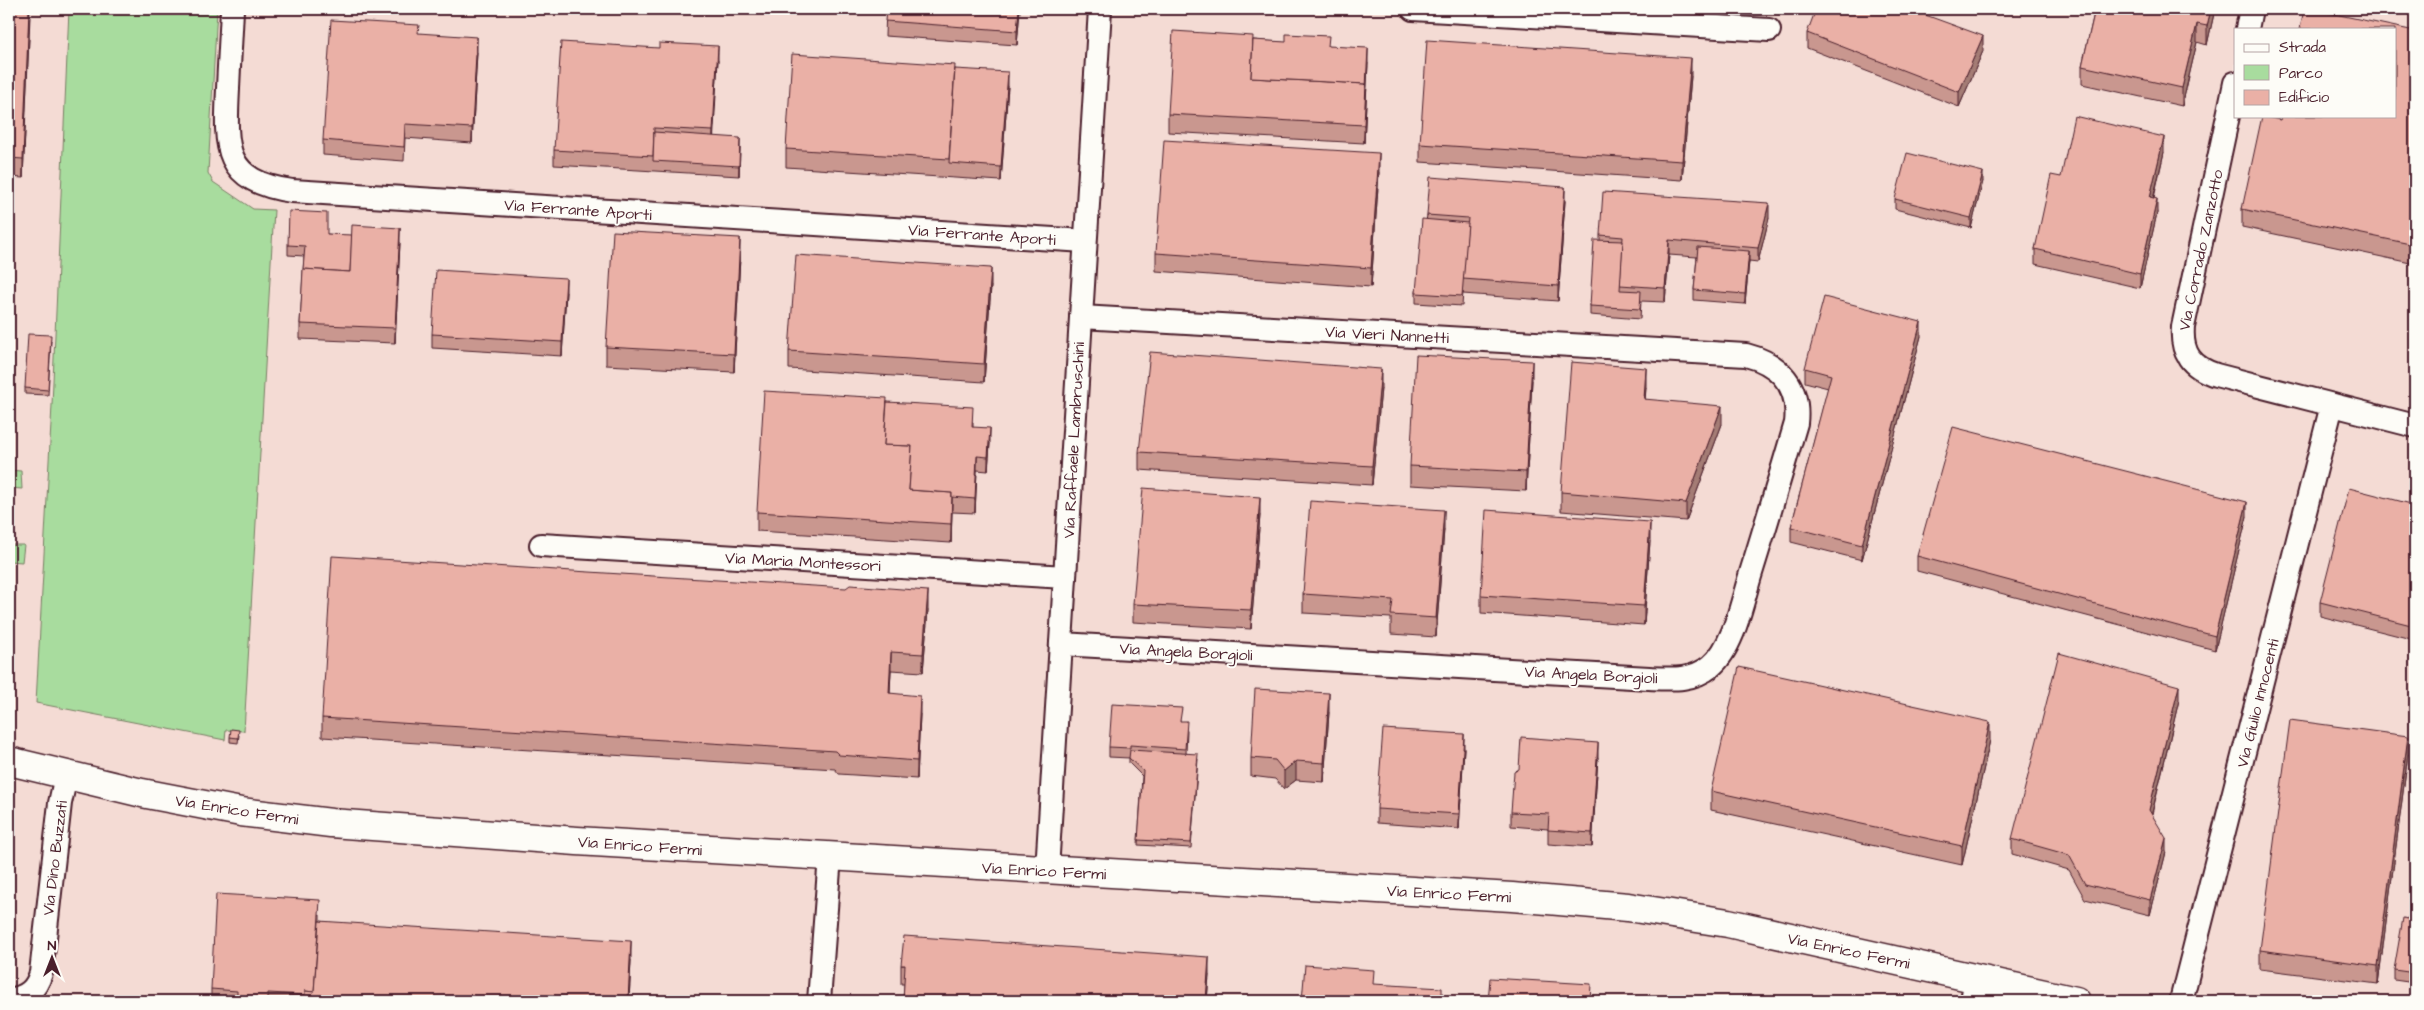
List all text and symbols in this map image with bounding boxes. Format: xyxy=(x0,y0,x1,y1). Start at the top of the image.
legend xyxy=(2234,28,2396,118)
text: Strada xyxy=(2279,37,2326,58)
text: Parco xyxy=(2279,63,2323,84)
text: Edificio xyxy=(2279,87,2330,108)
street label: Via Corrado Zanzotto xyxy=(2173,168,2229,333)
street label: Via Ferrante Aporti xyxy=(503,194,653,226)
street label: Via Ferrante Aporti xyxy=(907,219,1057,251)
street label: Via Vieri Nannetti xyxy=(1324,321,1450,349)
street label: Via Raffaele Lambruschini xyxy=(1058,341,1090,539)
street label: Via Maria Montessori xyxy=(725,547,882,577)
street label: Via Giulio Innocenti xyxy=(2231,636,2285,770)
street label: Via Angela Borgioli xyxy=(1119,638,1254,667)
street label: Via Angela Borgioli xyxy=(1524,661,1659,690)
street label: Via Enrico Fermi xyxy=(174,789,301,831)
street label: Via Dino Buzzati xyxy=(37,799,73,917)
street label: Via Enrico Fermi xyxy=(577,831,703,861)
street label: Via Enrico Fermi xyxy=(981,857,1107,885)
street label: Via Enrico Fermi xyxy=(1386,880,1512,908)
street label: Via Enrico Fermi xyxy=(1786,927,1913,975)
north arrow xyxy=(28,932,78,982)
text: N xyxy=(48,936,57,956)

